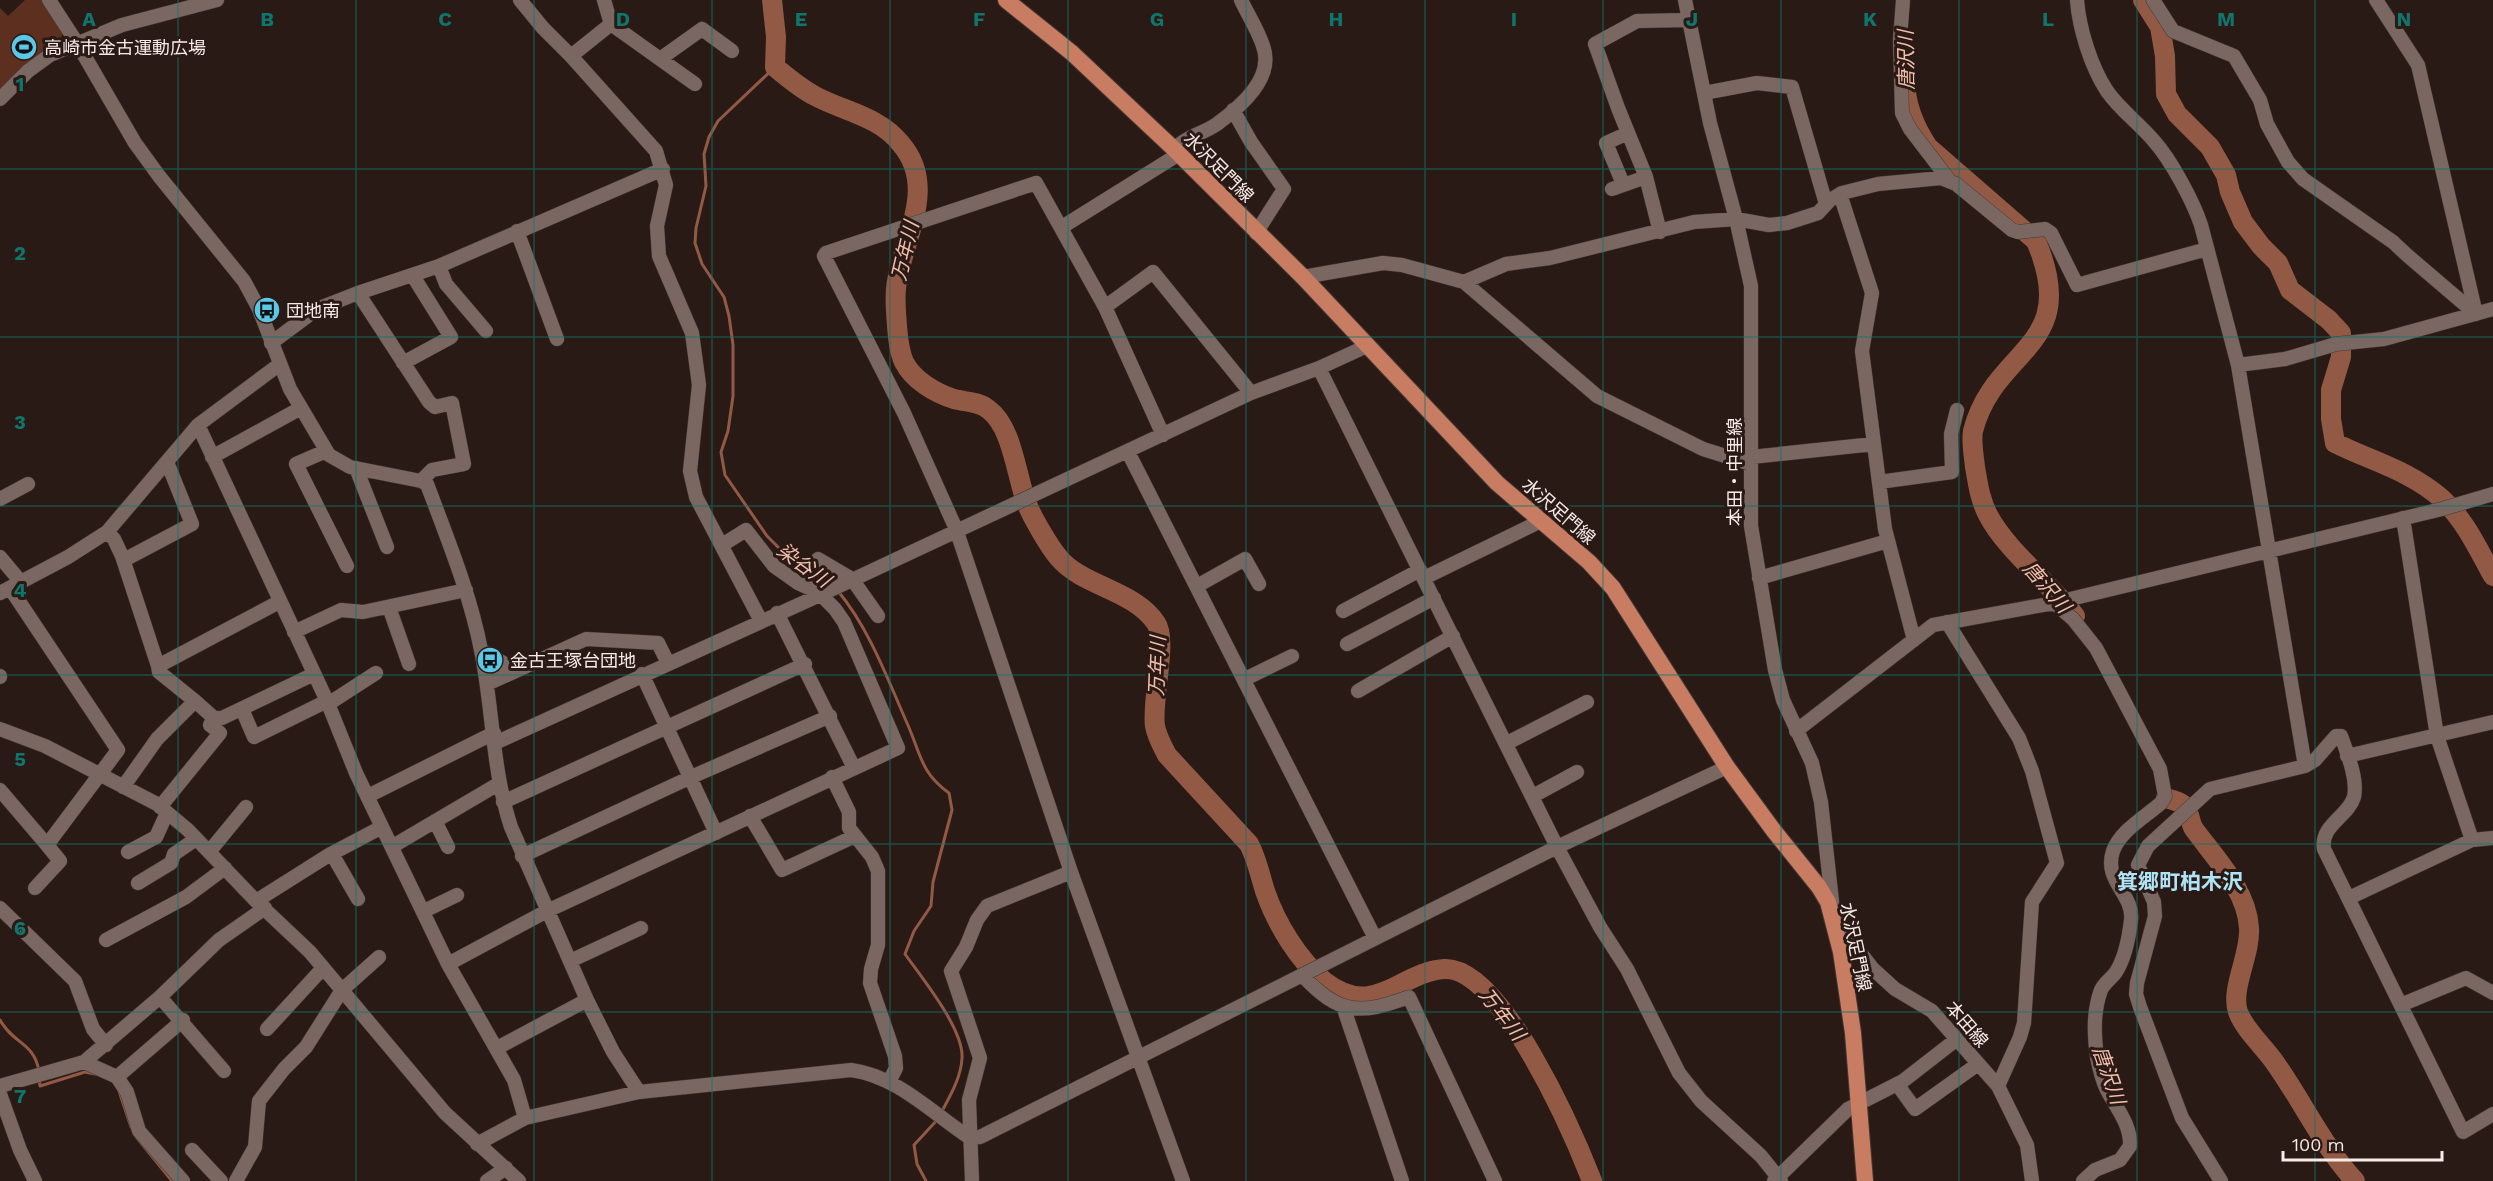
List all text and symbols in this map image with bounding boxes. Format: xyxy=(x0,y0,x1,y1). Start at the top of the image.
text: A xyxy=(82,7,96,31)
text: B xyxy=(260,7,274,31)
text: C xyxy=(438,7,452,31)
text: D xyxy=(616,7,630,31)
text: E xyxy=(795,7,807,31)
text: F xyxy=(973,7,985,31)
text: G xyxy=(1150,7,1164,31)
text: H xyxy=(1329,7,1343,31)
text: I xyxy=(1511,7,1517,31)
text: J xyxy=(1686,7,1698,31)
text: K xyxy=(1863,7,1877,31)
text: L xyxy=(2042,7,2054,31)
text: M xyxy=(2217,7,2235,31)
text: N xyxy=(2397,7,2411,31)
water label: 唐沢川 xyxy=(1893,28,1919,90)
sports icon: 高崎市金古運動広場 xyxy=(9,32,39,62)
place label: 高崎市金古運動広場 xyxy=(44,37,206,58)
text: 1 xyxy=(16,72,24,96)
street label: 水沢足門線 xyxy=(1180,128,1258,206)
water label: 万年川 xyxy=(887,217,924,283)
text: 2 xyxy=(14,241,26,265)
bus stop icon: 団地南 xyxy=(252,295,282,325)
place label: 団地南 xyxy=(286,300,340,321)
text: 3 xyxy=(14,410,26,434)
street label: 本田・中里線 xyxy=(1724,418,1745,526)
street label: 水沢足門線 xyxy=(1518,474,1600,548)
water label: 染谷川 xyxy=(773,538,837,594)
water label: 唐沢川 xyxy=(2018,556,2077,619)
text: 4 xyxy=(14,578,27,602)
water label: 万年川 xyxy=(1144,634,1170,696)
bus stop icon: 金古王塚台団地 xyxy=(475,645,505,675)
place label: 金古王塚台団地 xyxy=(510,650,636,671)
text: 5 xyxy=(14,747,26,771)
district label: 箕郷町柏木沢 xyxy=(2117,869,2243,894)
street label: 水沢足門線 xyxy=(1836,901,1876,993)
text: 6 xyxy=(14,916,26,940)
water label: 万年川 xyxy=(1474,983,1531,1047)
street label: 本田線 xyxy=(1941,997,1993,1051)
water label: 唐沢川 xyxy=(2088,1043,2131,1109)
text: 7 xyxy=(14,1084,26,1108)
scale bar xyxy=(2283,1124,2442,1162)
text: 100 m xyxy=(2292,1134,2345,1155)

